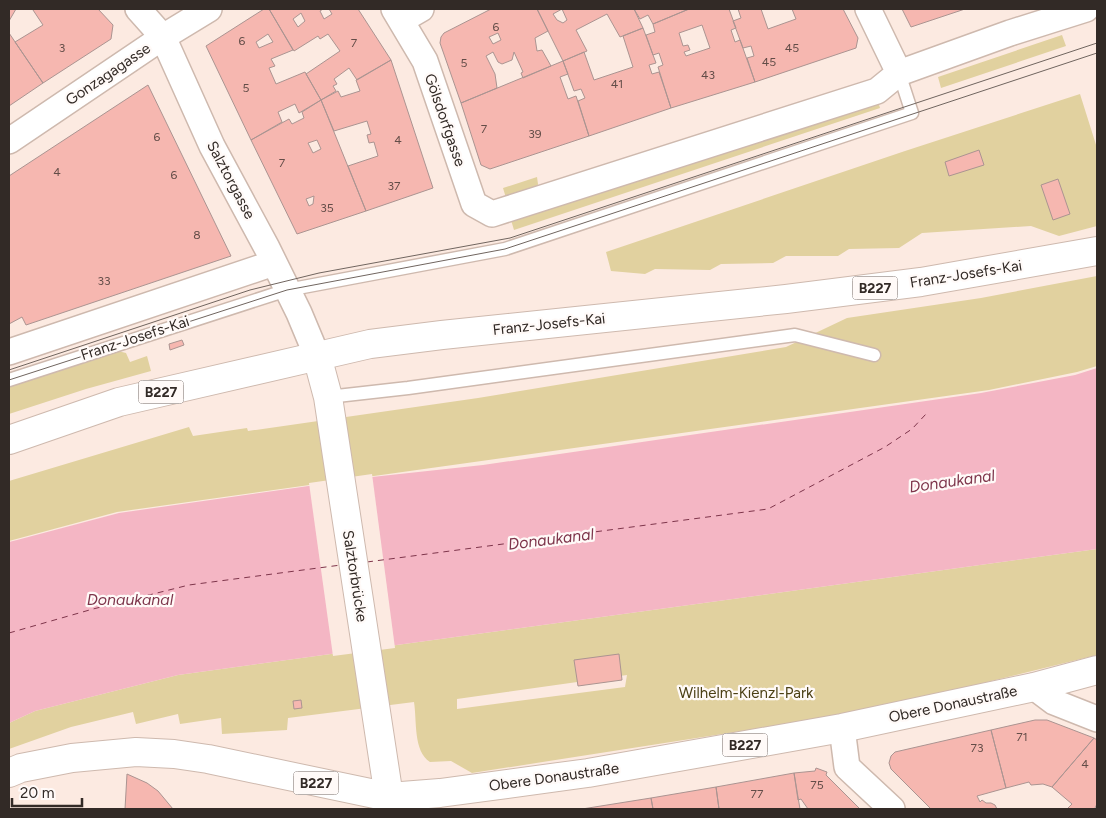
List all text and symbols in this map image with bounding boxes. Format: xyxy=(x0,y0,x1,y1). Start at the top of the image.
house number: 6 xyxy=(493,20,500,34)
house number: 6 xyxy=(239,34,246,48)
house number: 7 xyxy=(351,36,358,50)
street label: Gonzagagasse xyxy=(62,39,154,109)
house number: 3 xyxy=(59,41,65,55)
house number: 45 xyxy=(785,41,799,55)
house number: 45 xyxy=(762,55,776,69)
house number: 5 xyxy=(461,56,468,70)
house number: 43 xyxy=(701,68,715,82)
street label: Gölsdorfgasse xyxy=(421,71,469,169)
house number: 41 xyxy=(611,77,623,91)
house number: 5 xyxy=(243,81,250,95)
house number: 7 xyxy=(481,122,488,136)
house number: 39 xyxy=(528,127,542,141)
house number: 6 xyxy=(154,130,161,144)
house number: 4 xyxy=(394,133,402,147)
street label: Salztorgasse xyxy=(203,138,259,222)
house number: 7 xyxy=(279,156,286,170)
house number: 4 xyxy=(53,165,61,179)
house number: 6 xyxy=(171,168,178,182)
house number: 37 xyxy=(388,179,401,193)
house number: 35 xyxy=(320,201,334,215)
house number: 8 xyxy=(193,228,201,242)
street label: Franz-Josefs-Kai xyxy=(909,256,1023,292)
house number: 33 xyxy=(97,274,111,288)
road number: B227 xyxy=(852,276,898,300)
street label: Franz-Josefs-Kai xyxy=(492,309,606,339)
street label: Franz-Josefs-Kai xyxy=(78,312,192,364)
road number: B227 xyxy=(138,381,184,404)
water label: Donaukanal xyxy=(908,466,997,496)
water label: Donaukanal xyxy=(507,524,595,554)
street label: Salztorbrücke xyxy=(339,529,371,623)
water label: Donaukanal xyxy=(87,590,174,609)
street label: Obere Donaustraße xyxy=(887,682,1019,726)
park label: Wilhelm-Kienzl-Park xyxy=(679,684,814,702)
house number: 71 xyxy=(1016,730,1028,744)
road number: B227 xyxy=(722,734,768,756)
house number: 73 xyxy=(971,741,983,755)
house number: 4 xyxy=(1081,757,1089,771)
street label: Obere Donaustraße xyxy=(488,759,620,795)
road number: B227 xyxy=(294,771,338,794)
scale bar xyxy=(12,776,82,808)
house number: 75 xyxy=(810,778,824,792)
text: 20 m xyxy=(20,784,54,802)
house number: 77 xyxy=(751,787,764,801)

